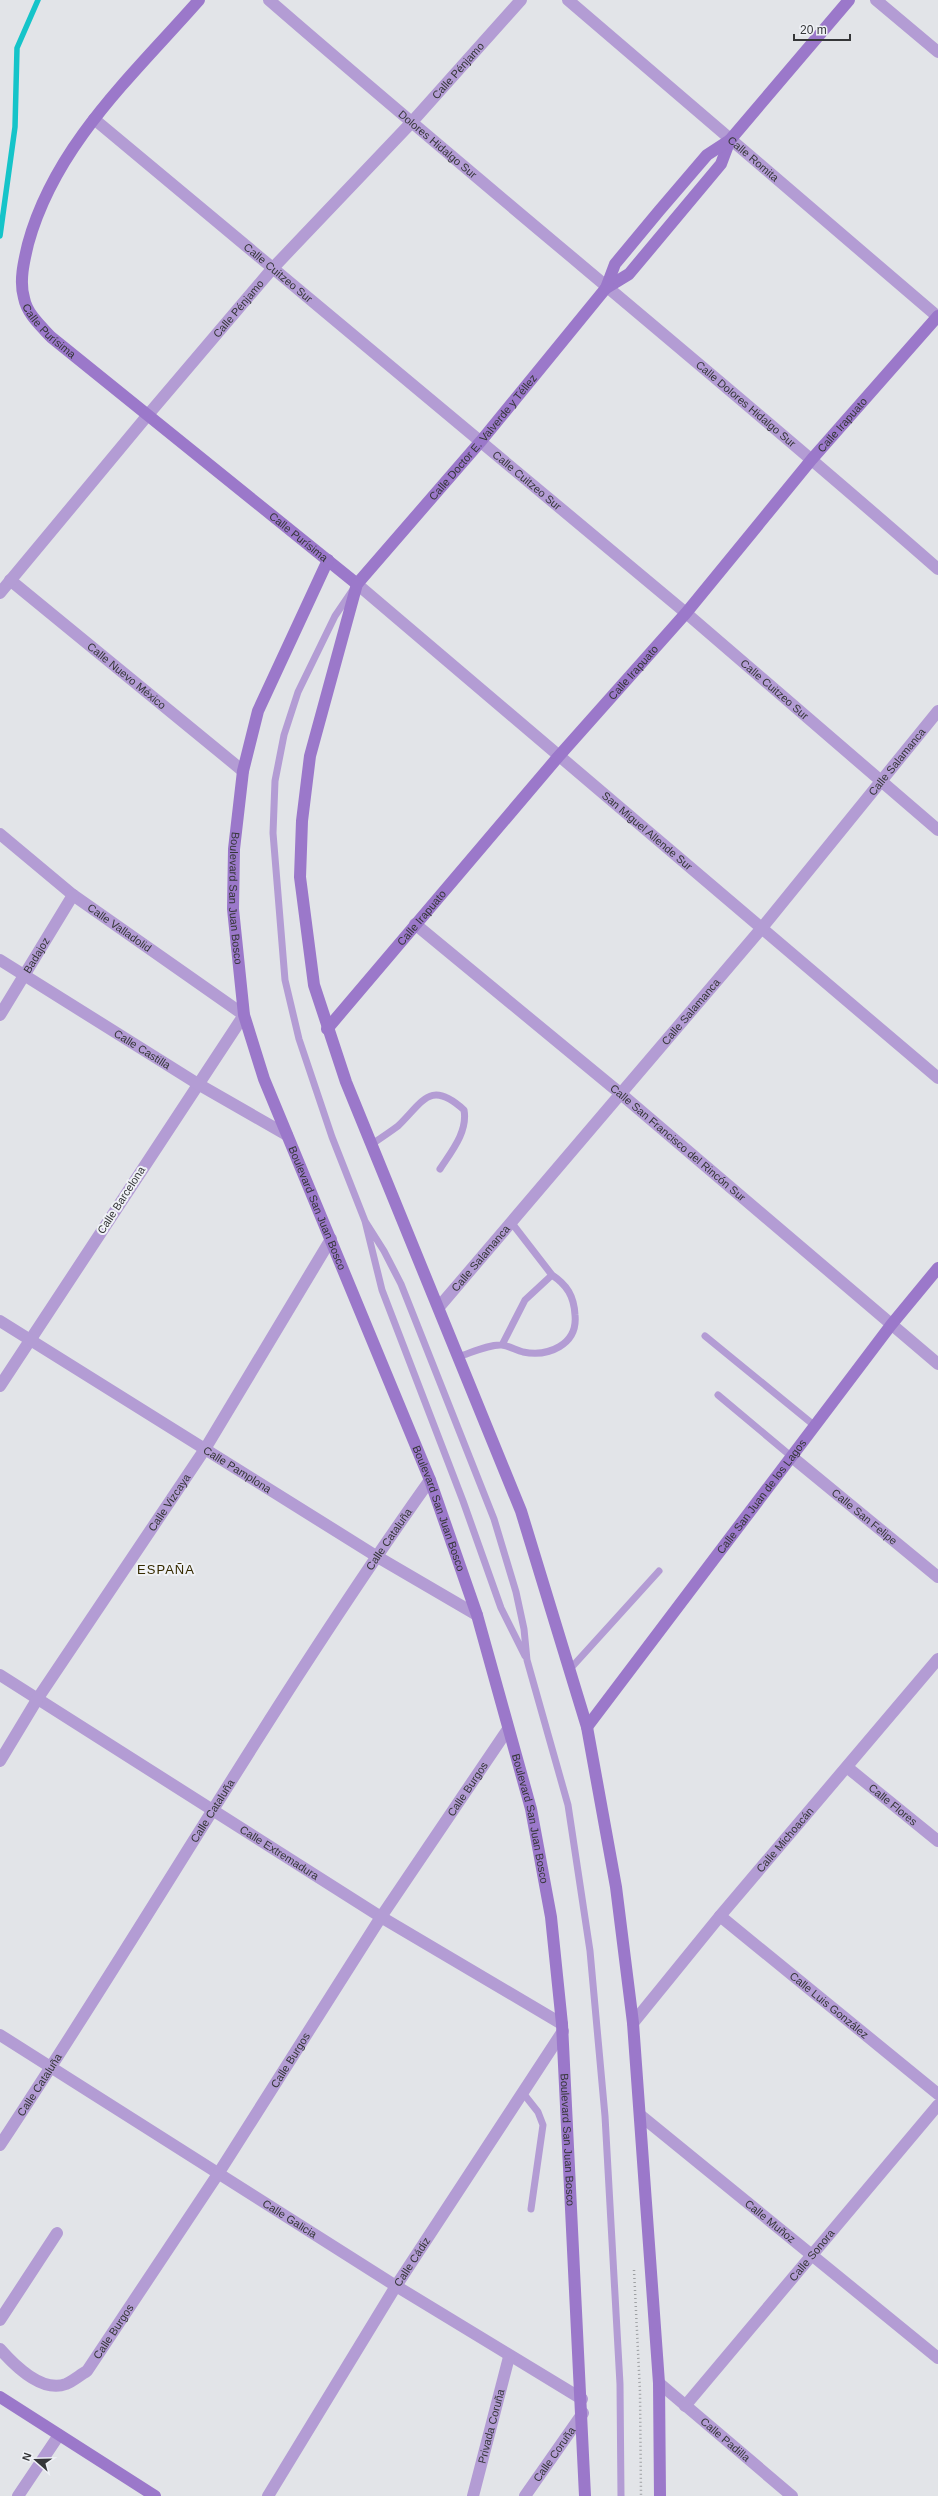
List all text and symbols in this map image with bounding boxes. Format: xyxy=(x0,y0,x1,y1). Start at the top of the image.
scale bar xyxy=(794,16,850,42)
text: 20 m xyxy=(800,23,827,37)
street label: Calle Pénjamo xyxy=(430,40,486,101)
street label: Dolores Hidalgo Sur xyxy=(396,108,479,181)
street label: Calle Romita xyxy=(725,134,782,184)
street label: Calle Cuitzeo Sur xyxy=(242,241,315,305)
street label: Calle Pénjamo xyxy=(211,277,266,340)
street label: Calle Purísima xyxy=(20,302,79,361)
street label: Calle Dolores Hidalgo Sur xyxy=(694,358,798,450)
street label: Calle Doctor E. Valverde y Téllez xyxy=(427,372,539,503)
street label: Calle Irapuato xyxy=(815,395,869,455)
street label: Calle Cuitzeo Sur xyxy=(490,448,564,513)
street label: Calle Purísima xyxy=(267,510,331,565)
street label: Calle Nuevo México xyxy=(85,640,168,711)
street label: Calle Irapuato xyxy=(606,643,660,702)
street label: Calle Cuitzeo Sur xyxy=(738,657,811,722)
street label: Calle Salamanca xyxy=(866,725,928,798)
street label: San Miguel Allende Sur xyxy=(600,789,695,873)
street label: Boulevard San Juan Bosco xyxy=(227,831,245,965)
street label: Calle Irapuato xyxy=(395,888,448,948)
street label: Calle Valladolid xyxy=(85,901,154,954)
street label: Badajoz xyxy=(21,935,52,975)
street label: Calle Salamanca xyxy=(659,975,723,1047)
street label: Calle Castilla xyxy=(112,1027,174,1072)
street label: Calle San Francisco del Rincón Sur xyxy=(608,1082,748,1204)
street label: Boulevard San Juan Bosco xyxy=(286,1144,348,1272)
street label: Calle Barcelona xyxy=(95,1163,148,1236)
street label: Calle Salamanca xyxy=(449,1222,513,1294)
street label: Calle San Juan de los Lagos xyxy=(714,1437,809,1556)
street label: Calle Pamplona xyxy=(201,1444,274,1496)
street label: Boulevard San Juan Bosco xyxy=(410,1444,467,1573)
street label: Calle Vizcaya xyxy=(146,1471,193,1533)
street label: Calle San Felipe xyxy=(830,1486,900,1547)
street label: Calle Cataluña xyxy=(363,1505,415,1572)
district label: ESPAÑA xyxy=(137,1562,195,1577)
street label: Boulevard San Juan Bosco xyxy=(510,1752,551,1884)
street label: Calle Burgos xyxy=(445,1759,490,1818)
street label: Calle Cataluña xyxy=(188,1776,237,1845)
street label: Calle Flores xyxy=(866,1781,920,1828)
street label: Calle Michoacán xyxy=(754,1805,816,1875)
street label: Calle Extremadura xyxy=(238,1823,322,1882)
street label: Calle Luis González xyxy=(787,1970,871,2041)
street label: Calle Burgos xyxy=(268,2030,312,2090)
street label: Calle Cataluña xyxy=(15,2050,65,2118)
street label: Boulevard San Juan Bosco xyxy=(558,2073,577,2206)
street label: Calle Galicia xyxy=(260,2197,320,2241)
street label: Calle Muñoz xyxy=(743,2197,798,2245)
street label: Calle Sonora xyxy=(787,2226,837,2283)
street label: Calle Cádiz xyxy=(391,2235,432,2289)
street label: Calle Burgos xyxy=(91,2302,136,2361)
street label: Privada Coruña xyxy=(476,2387,507,2465)
street label: Calle Padilla xyxy=(698,2415,753,2464)
street label: Calle Coruña xyxy=(531,2424,578,2484)
north arrow xyxy=(16,2440,56,2480)
text: N xyxy=(20,2451,34,2462)

